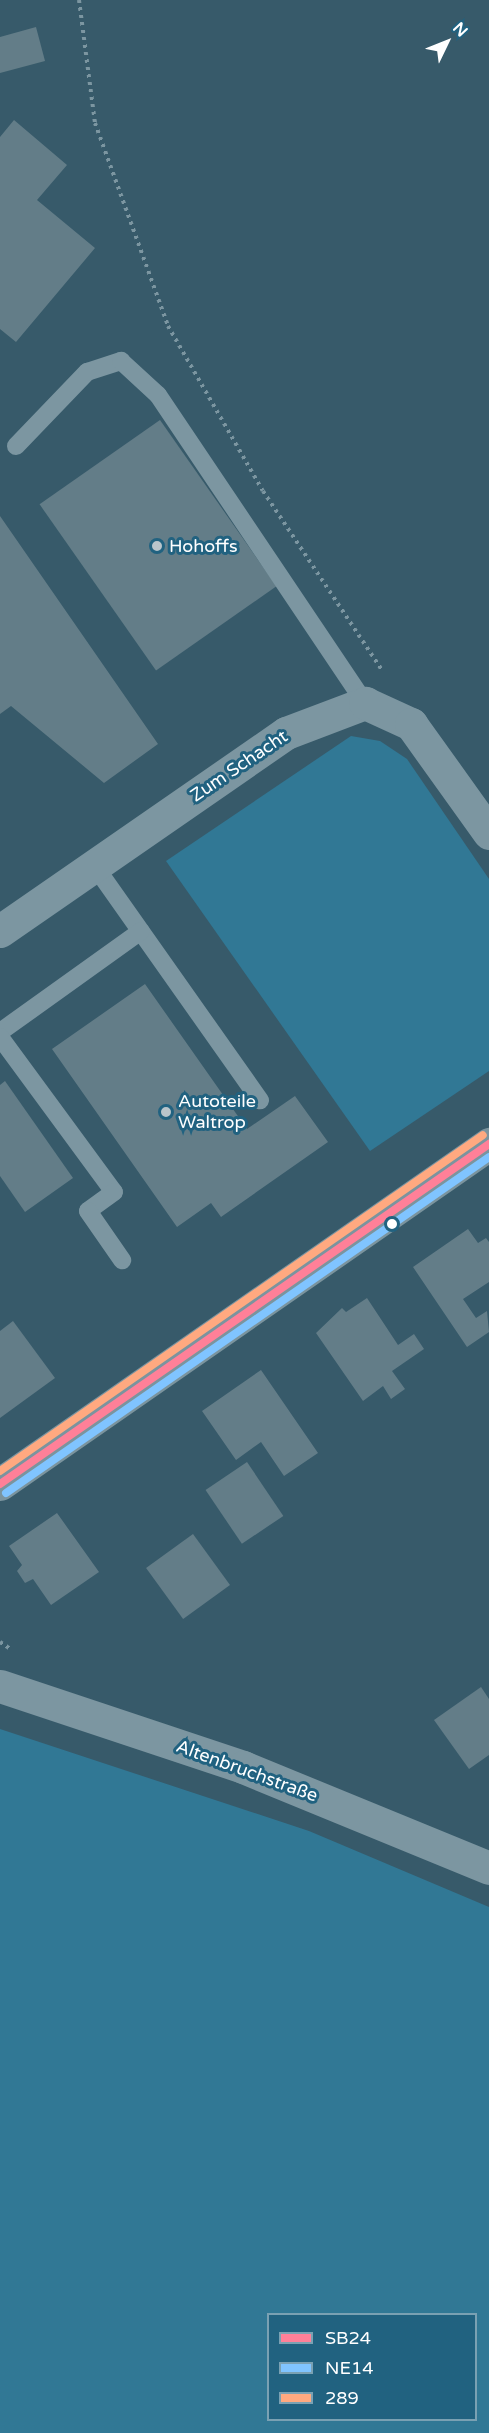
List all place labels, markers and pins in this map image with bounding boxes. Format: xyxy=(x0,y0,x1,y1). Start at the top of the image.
place label: Hohoffs xyxy=(169,535,238,557)
marker: Hohoffs xyxy=(150,539,164,553)
place label: Autoteile Waltrop xyxy=(178,1091,256,1134)
marker: Autoteile Waltrop xyxy=(159,1105,173,1119)
unlabelled marker xyxy=(386,1218,398,1230)

